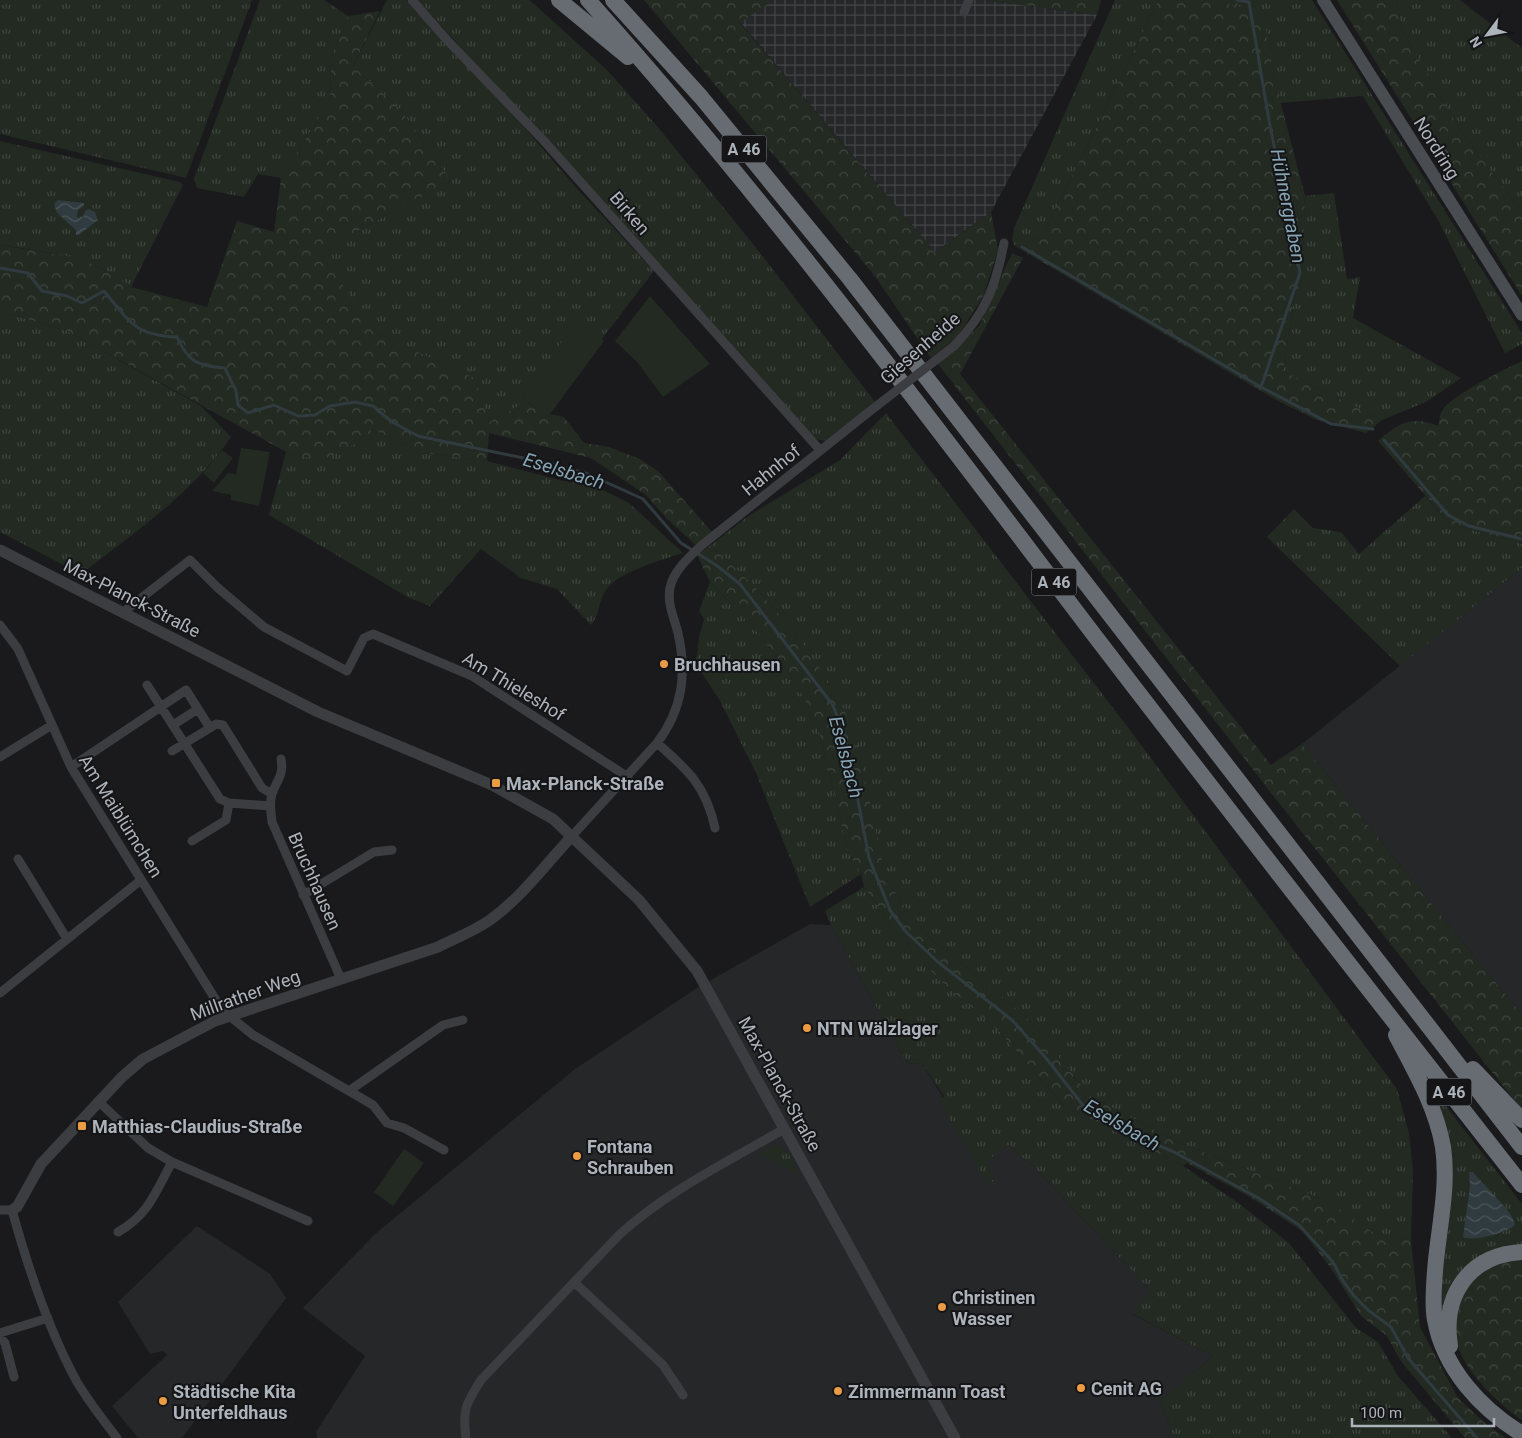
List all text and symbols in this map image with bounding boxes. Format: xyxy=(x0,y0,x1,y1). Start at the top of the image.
north arrow xyxy=(1462,10,1512,60)
text: N xyxy=(1467,33,1485,50)
street label: Nordring xyxy=(1410,113,1464,183)
road number: A 46 xyxy=(722,136,766,162)
water label: Hühnergraben xyxy=(1266,147,1310,265)
street label: Birken xyxy=(606,187,654,239)
street label: Giesenheide xyxy=(876,308,964,388)
street label: Hahnhof xyxy=(738,440,805,500)
water label: Eselsbach xyxy=(521,448,607,494)
street label: Max-Planck-Straße xyxy=(60,554,204,642)
road number: A 46 xyxy=(1032,568,1076,596)
street label: Am Thieleshof xyxy=(459,647,570,725)
place label: Bruchhausen xyxy=(674,654,780,675)
marker: Bruchhausen xyxy=(658,658,670,670)
water label: Eselsbach xyxy=(824,713,868,801)
street label: Am Maiblümchen xyxy=(75,751,167,881)
place label: Max-Planck-Straße xyxy=(506,773,664,794)
marker: Max-Planck-Straße xyxy=(490,777,502,789)
street label: Bruchhausen xyxy=(284,829,346,933)
street label: Millrather Weg xyxy=(187,965,303,1025)
street label: Max-Planck-Straße xyxy=(734,1013,826,1155)
place label: NTN Wälzlager xyxy=(817,1018,938,1039)
marker: NTN Wälzlager xyxy=(801,1022,813,1034)
road number: A 46 xyxy=(1426,1078,1472,1106)
water label: Eselsbach xyxy=(1080,1094,1164,1156)
place label: Matthias-Claudius-Straße xyxy=(92,1116,302,1137)
marker: Matthias-Claudius-Straße xyxy=(76,1120,88,1132)
place label: Fontana Schrauben xyxy=(587,1136,674,1178)
marker: Fontana Schrauben xyxy=(571,1150,583,1162)
place label: Christinen Wasser xyxy=(952,1287,1035,1329)
marker: Christinen Wasser xyxy=(936,1301,948,1313)
place label: Cenit AG xyxy=(1091,1378,1162,1399)
place label: Städtische Kita Unterfeldhaus xyxy=(173,1381,296,1423)
place label: Zimmermann Toast xyxy=(848,1381,1005,1402)
marker: Cenit AG xyxy=(1075,1382,1087,1394)
marker: Zimmermann Toast xyxy=(832,1385,844,1397)
marker: Städtische Kita Unterfeldhaus xyxy=(157,1395,169,1407)
scale bar xyxy=(1352,1396,1494,1428)
text: 100 m xyxy=(1360,1404,1402,1422)

